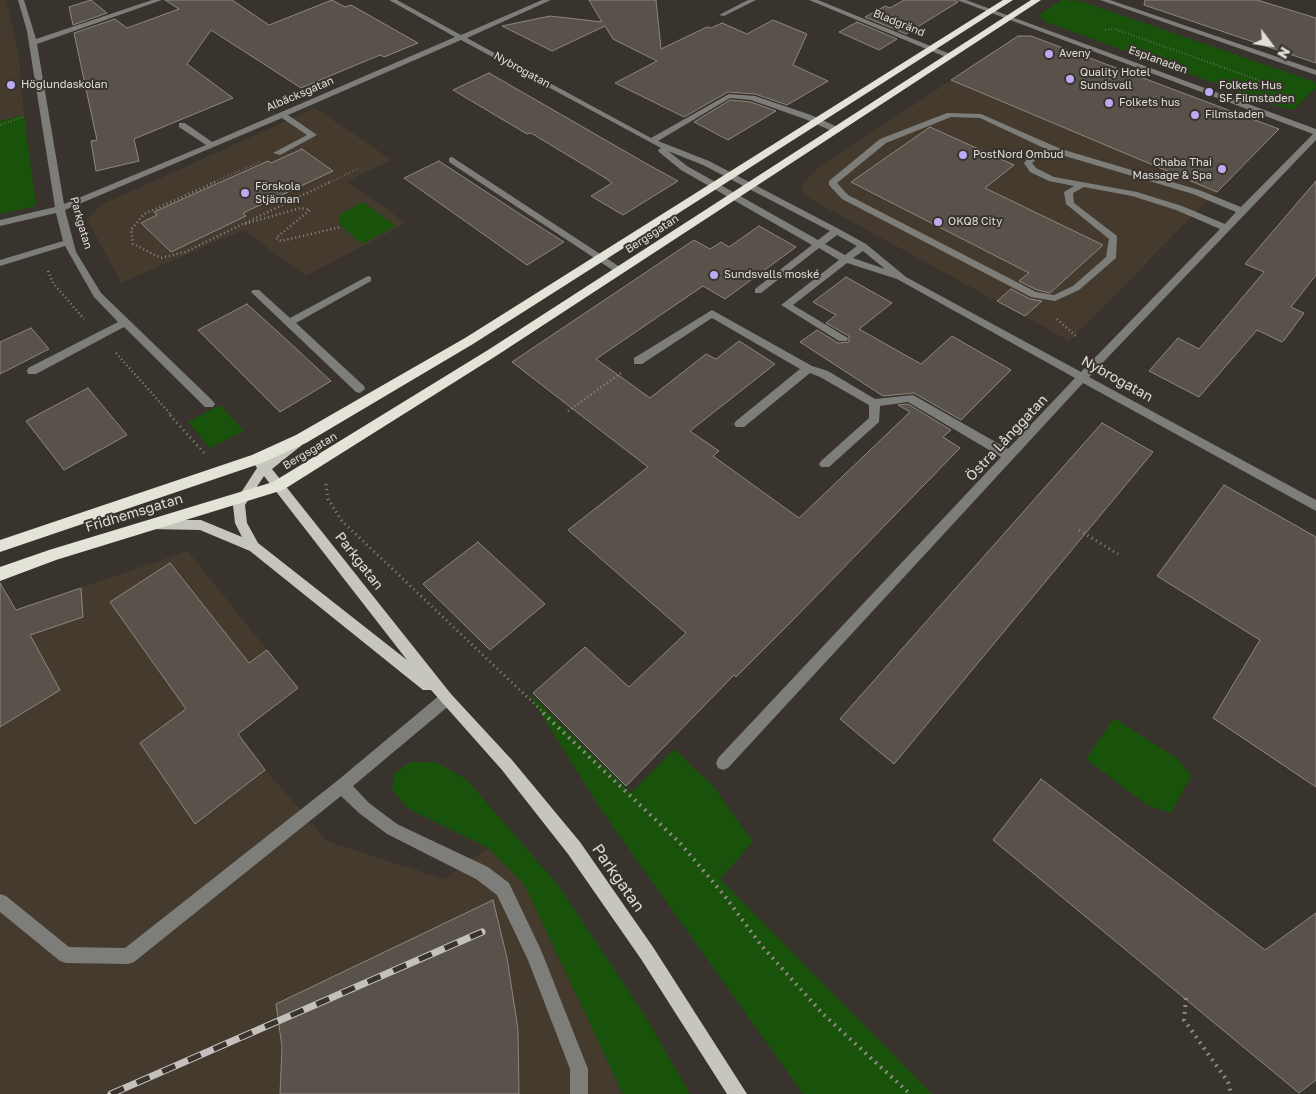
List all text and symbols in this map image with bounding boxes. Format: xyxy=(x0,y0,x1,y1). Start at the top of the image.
street label: Bladgränd xyxy=(871,7,927,39)
north arrow xyxy=(1246,20,1296,70)
street label: Esplanaden xyxy=(1127,43,1189,77)
text: N xyxy=(1274,44,1294,62)
place label: Aveny xyxy=(1059,47,1091,61)
marker: Aveny xyxy=(1043,48,1055,60)
street label: Nybrogatan xyxy=(492,49,552,91)
place label: Quality Hotel Sundsvall xyxy=(1080,66,1150,92)
marker: Quality Hotel Sundsvall xyxy=(1064,73,1076,85)
street label: Albäcksgatan xyxy=(264,74,336,114)
place label: Höglundaskolan xyxy=(21,78,108,92)
marker: Höglundaskolan xyxy=(5,79,17,91)
place label: Folkets Hus SF Filmstaden xyxy=(1219,79,1294,105)
marker: Folkets Hus SF Filmstaden xyxy=(1203,86,1215,98)
place label: Folkets hus xyxy=(1119,96,1180,110)
marker: Folkets hus xyxy=(1103,97,1115,109)
place label: Filmstaden xyxy=(1205,108,1264,122)
marker: Filmstaden xyxy=(1189,109,1201,121)
place label: PostNord Ombud xyxy=(973,148,1064,162)
marker: PostNord Ombud xyxy=(957,149,969,161)
place label: Chaba Thai Massage & Spa xyxy=(1132,156,1212,182)
marker: Chaba Thai Massage & Spa xyxy=(1216,163,1228,175)
place label: Förskola Stjärnan xyxy=(255,180,300,206)
marker: Förskola Stjärnan xyxy=(239,187,251,199)
street label: Parkgatan xyxy=(67,195,95,251)
street label: Bergsgatan xyxy=(623,212,681,256)
place label: OKQ8 City xyxy=(948,215,1002,229)
marker: OKQ8 City xyxy=(932,216,944,228)
place label: Sundsvalls moské xyxy=(724,268,819,282)
marker: Sundsvalls moské xyxy=(708,269,720,281)
street label: Nybrogatan xyxy=(1078,352,1156,406)
street label: Östra Långgatan xyxy=(963,391,1051,485)
street label: Bergsgatan xyxy=(281,430,339,472)
street label: Fridhemsgatan xyxy=(83,490,185,536)
street label: Parkgatan xyxy=(331,529,387,593)
street label: Parkgatan xyxy=(588,840,648,916)

